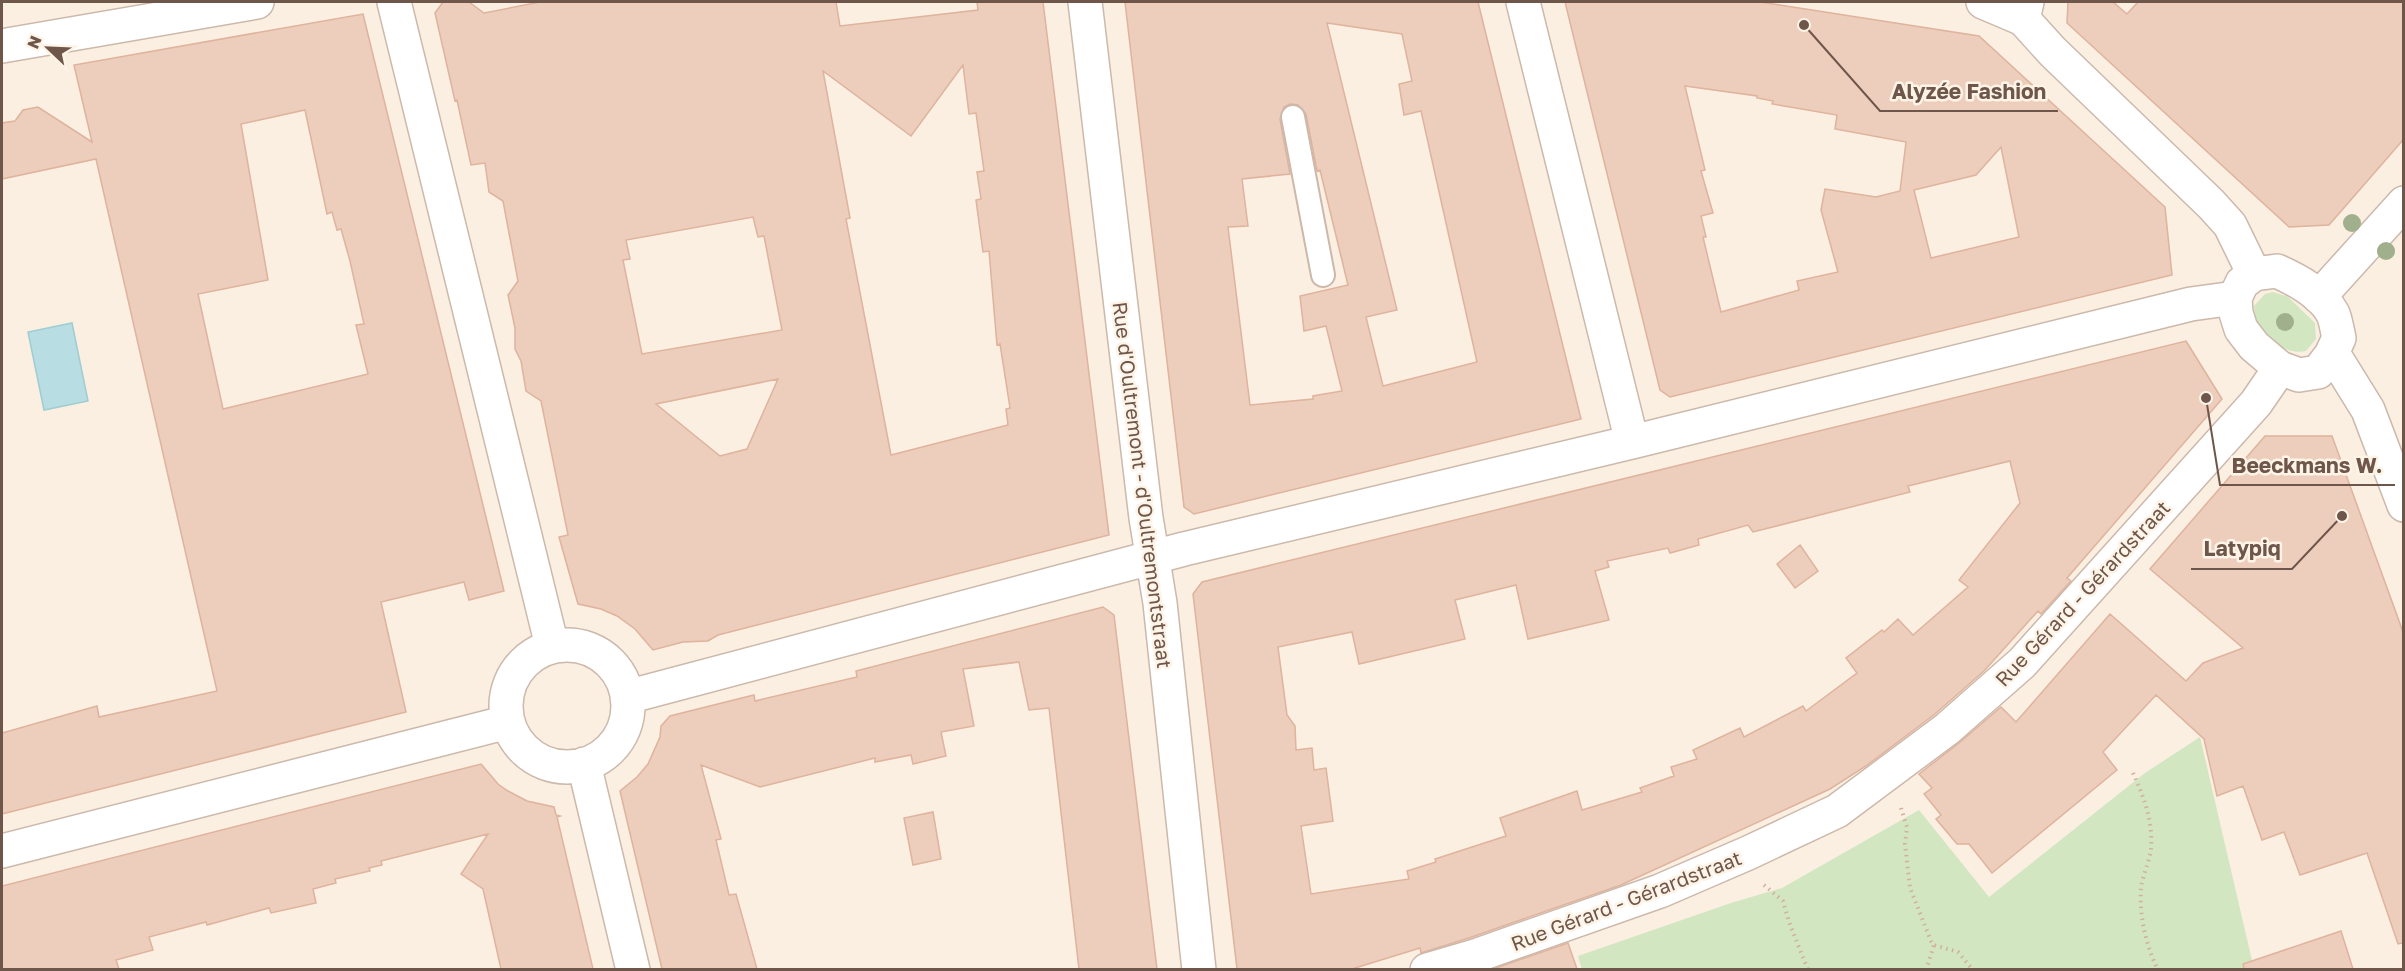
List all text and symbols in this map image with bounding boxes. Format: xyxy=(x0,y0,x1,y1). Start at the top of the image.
north arrow xyxy=(18,18,78,78)
text: N xyxy=(23,33,46,52)
callout: Alyzée Fashion xyxy=(1880,72,2058,111)
text: Alyzée Fashion xyxy=(1892,78,2046,104)
street label: Rue d'Oultremont - d'Oultremontstraat xyxy=(1109,300,1177,670)
callout: Beeckmans W. xyxy=(2220,446,2395,485)
text: Beeckmans W. xyxy=(2232,452,2382,478)
street label: Rue Gérard - Gérardstraat xyxy=(1990,495,2174,691)
callout: Latypiq xyxy=(2191,530,2292,569)
text: Latypiq xyxy=(2203,535,2281,561)
street label: Rue Gérard - Gérardstraat xyxy=(1507,845,1745,955)

